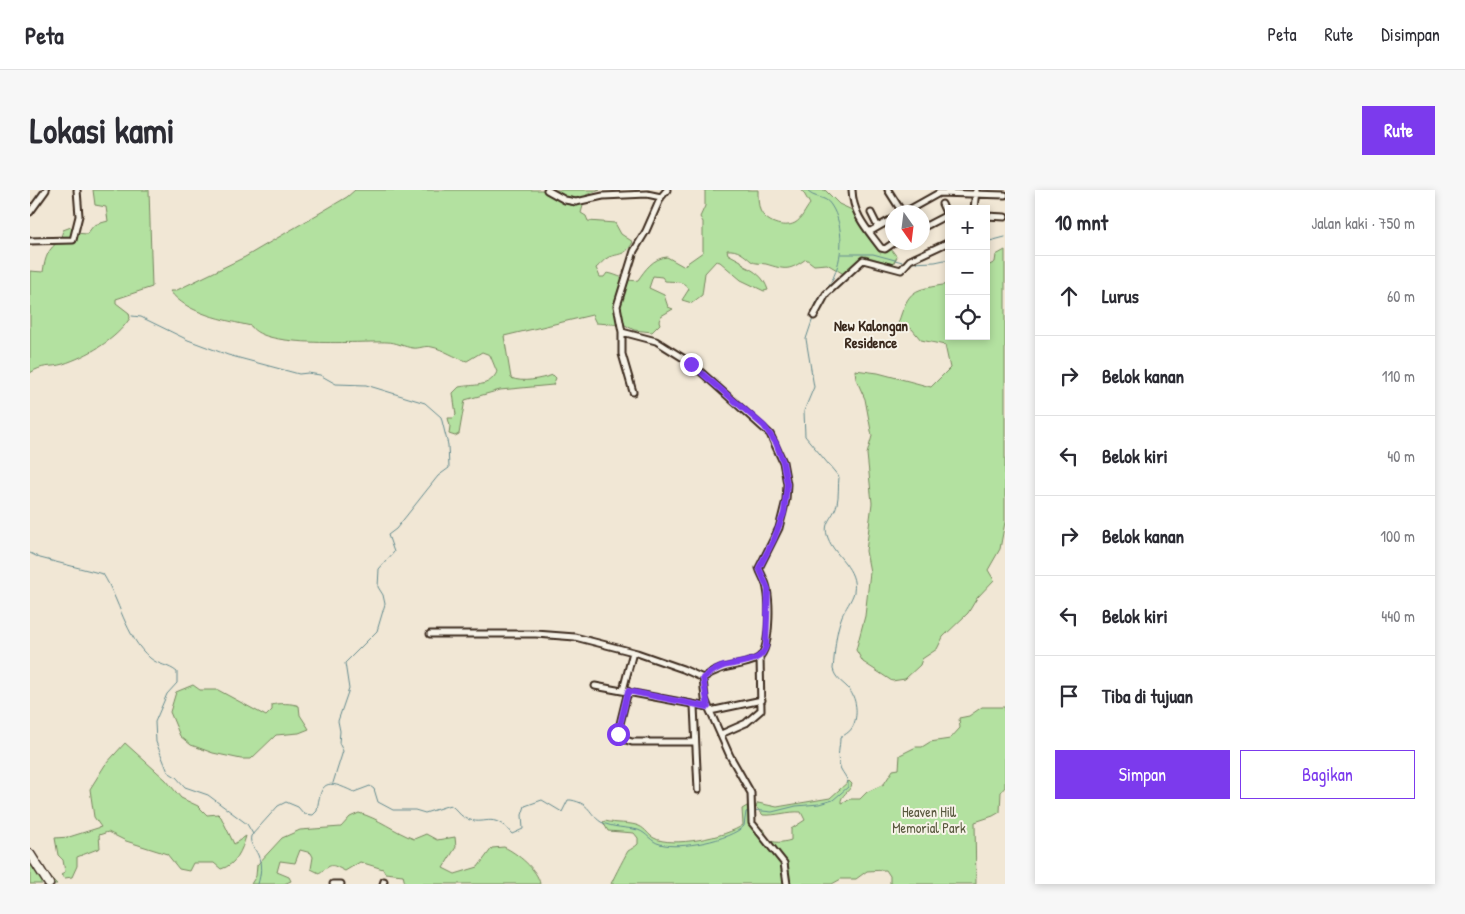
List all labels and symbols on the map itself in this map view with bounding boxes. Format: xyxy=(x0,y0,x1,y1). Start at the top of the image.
north arrow xyxy=(885,205,930,250)
district label: New Kalongan Residence xyxy=(834,315,908,353)
route end xyxy=(680,353,703,376)
route start xyxy=(607,723,630,746)
park label: Heaven Hill Memorial Park xyxy=(892,802,966,837)

